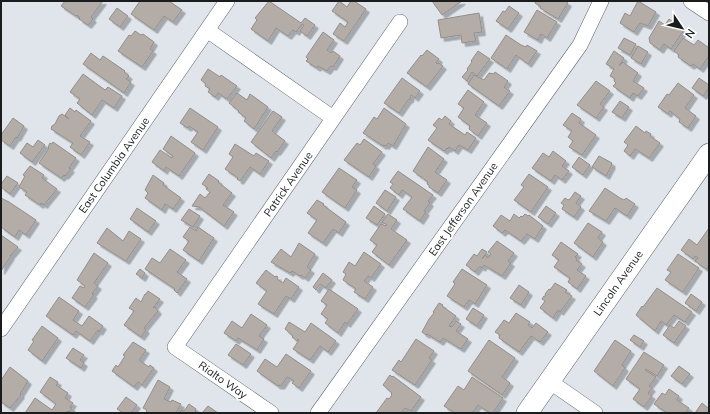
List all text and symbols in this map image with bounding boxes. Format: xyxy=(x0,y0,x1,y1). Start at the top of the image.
north arrow xyxy=(662,8,702,48)
text: N xyxy=(682,26,698,41)
street label: East Columbia Avenue xyxy=(76,114,152,216)
street label: Patrick Avenue xyxy=(260,149,316,219)
street label: East Jefferson Avenue xyxy=(425,159,501,259)
street label: Lincoln Avenue xyxy=(590,247,646,319)
street label: Rialto Way xyxy=(196,358,250,402)

